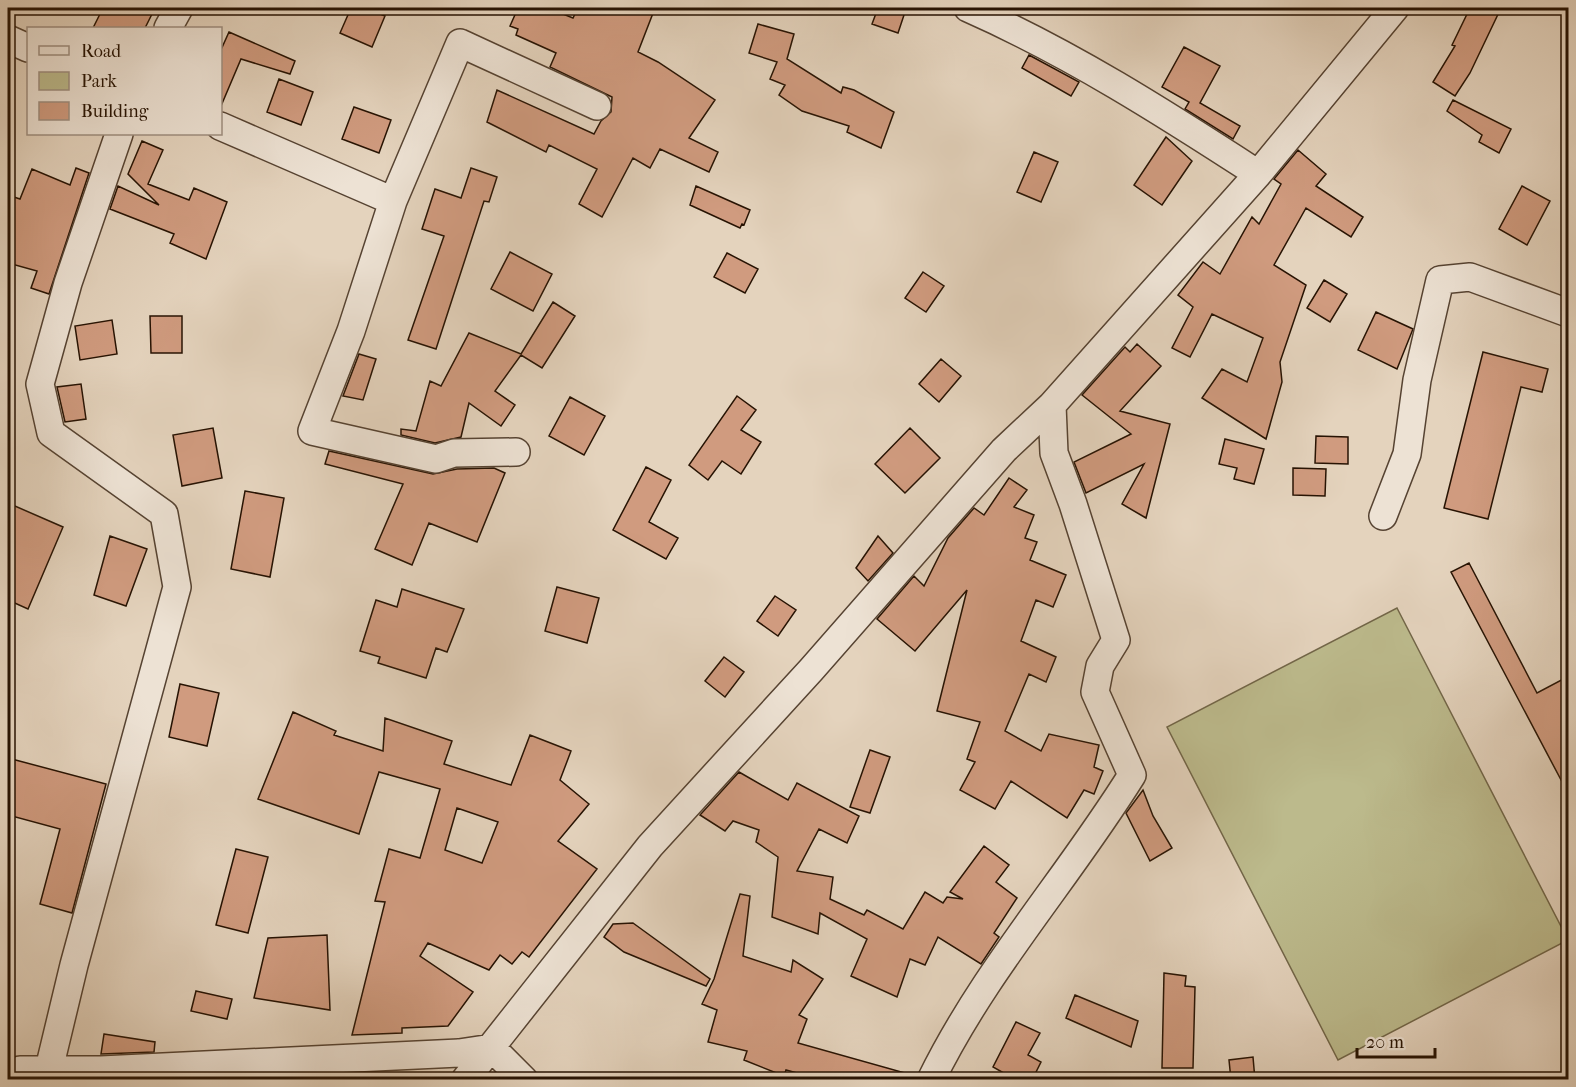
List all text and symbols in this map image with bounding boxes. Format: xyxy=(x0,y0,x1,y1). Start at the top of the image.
legend xyxy=(27,27,222,135)
text: Road xyxy=(81,41,121,62)
text: Park xyxy=(81,71,118,92)
text: Building xyxy=(81,101,149,122)
scale bar xyxy=(1357,1021,1435,1059)
text: 20 m xyxy=(1366,1032,1404,1053)

